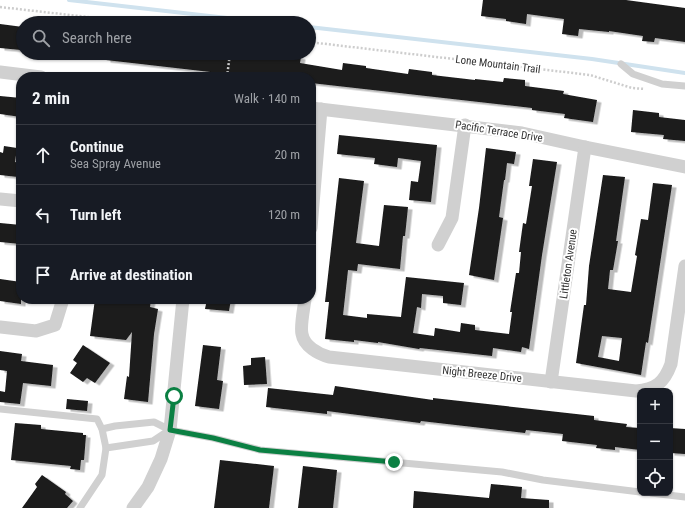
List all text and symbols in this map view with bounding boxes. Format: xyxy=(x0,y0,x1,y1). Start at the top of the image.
search box xyxy=(16,16,316,60)
icon: search xyxy=(30,27,52,49)
text: Search here xyxy=(62,29,132,47)
street label: Lone Mountain Trail xyxy=(455,53,541,76)
text: 2 min xyxy=(32,88,70,108)
text: Walk · 140 m xyxy=(234,91,300,106)
street label: Pacific Terrace Drive xyxy=(454,118,544,145)
text: Continue xyxy=(70,138,124,156)
icon: ahead xyxy=(32,144,54,166)
text: 20 m xyxy=(274,147,300,162)
text: Sea Spray Avenue xyxy=(70,156,161,171)
icon: left xyxy=(32,204,54,226)
text: Turn left xyxy=(70,206,121,224)
text: 120 m xyxy=(268,207,300,222)
street label: Littleton Avenue xyxy=(557,228,580,300)
icon: arrive xyxy=(32,264,54,286)
text: Arrive at destination xyxy=(70,266,193,284)
street label: Night Breeze Drive xyxy=(442,364,522,385)
route start xyxy=(165,387,183,405)
map controls xyxy=(637,388,673,496)
button: + xyxy=(637,388,673,424)
button: − xyxy=(637,424,673,460)
route end xyxy=(385,453,403,471)
button: locate xyxy=(637,460,673,496)

